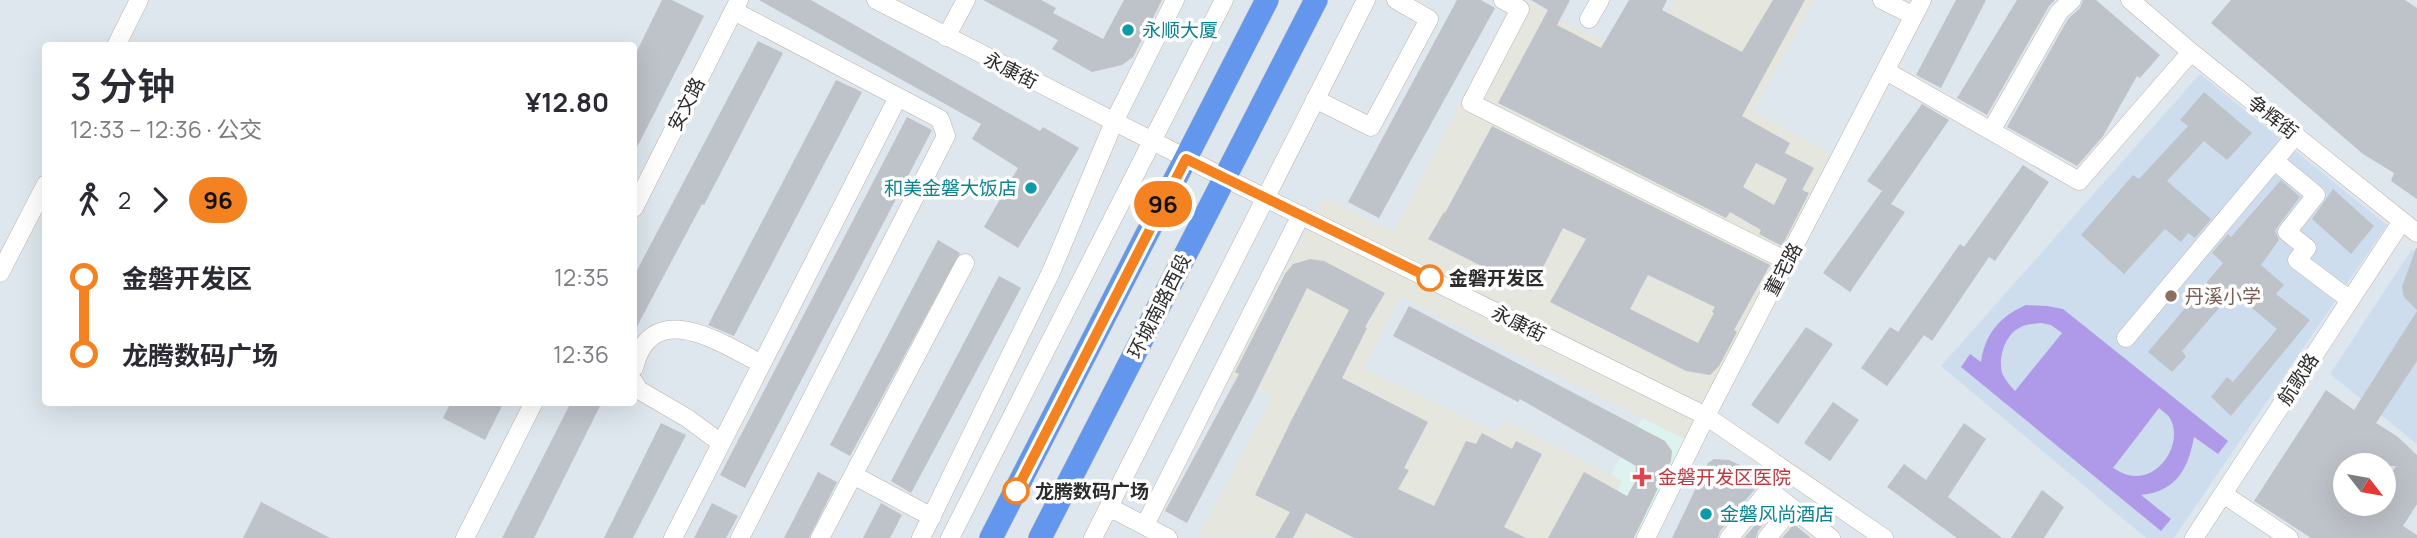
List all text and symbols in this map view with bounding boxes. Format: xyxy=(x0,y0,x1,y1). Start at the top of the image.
place label: 永顺大厦 xyxy=(1142,17,1218,43)
marker: 永顺大厦 xyxy=(1120,22,1136,38)
street label: 永康街 xyxy=(980,45,1042,95)
text: 3 分钟 xyxy=(70,59,175,111)
street label: 安文路 xyxy=(661,73,711,135)
text: ¥12.80 xyxy=(525,84,609,120)
street label: 争辉街 xyxy=(2243,89,2303,145)
text: 12:33 – 12:36 · 公交 xyxy=(70,113,262,145)
place label: 和美金磐大饭店 xyxy=(884,175,1017,201)
marker: 和美金磐大饭店 xyxy=(1023,180,1039,196)
icon: walk xyxy=(70,181,108,219)
icon: forward xyxy=(141,181,179,219)
line badge: 96 xyxy=(1132,181,1194,227)
text: 96 xyxy=(203,183,233,216)
text: 2 xyxy=(118,184,131,216)
text: 96 xyxy=(1148,187,1178,220)
street label: 董宅路 xyxy=(1758,238,1808,300)
street label: 环城南路西段 xyxy=(1122,249,1196,363)
text: 金磐开发区 xyxy=(122,260,252,296)
text: 12:35 xyxy=(554,261,609,293)
marker: 金磐开发区 xyxy=(1417,265,1443,291)
place label: 金磐开发区 xyxy=(1449,265,1544,291)
place label: 丹溪小学 xyxy=(2185,283,2261,309)
marker: 丹溪小学 xyxy=(2163,288,2179,304)
street label: 永康街 xyxy=(1488,299,1550,347)
text: 龙腾数码广场 xyxy=(122,337,278,373)
text: 12:36 xyxy=(553,338,609,370)
street label: 航歌路 xyxy=(2272,348,2324,410)
north arrow xyxy=(2333,453,2396,516)
map controls xyxy=(2333,453,2396,516)
place label: 金磐开发区医院 xyxy=(1658,464,1791,490)
marker: 金磐开发区医院 xyxy=(1632,467,1652,487)
marker: 龙腾数码广场 xyxy=(1003,478,1029,504)
place label: 龙腾数码广场 xyxy=(1035,478,1149,504)
place label: 金磐风尚酒店 xyxy=(1720,501,1834,527)
marker: 金磐风尚酒店 xyxy=(1698,506,1714,522)

